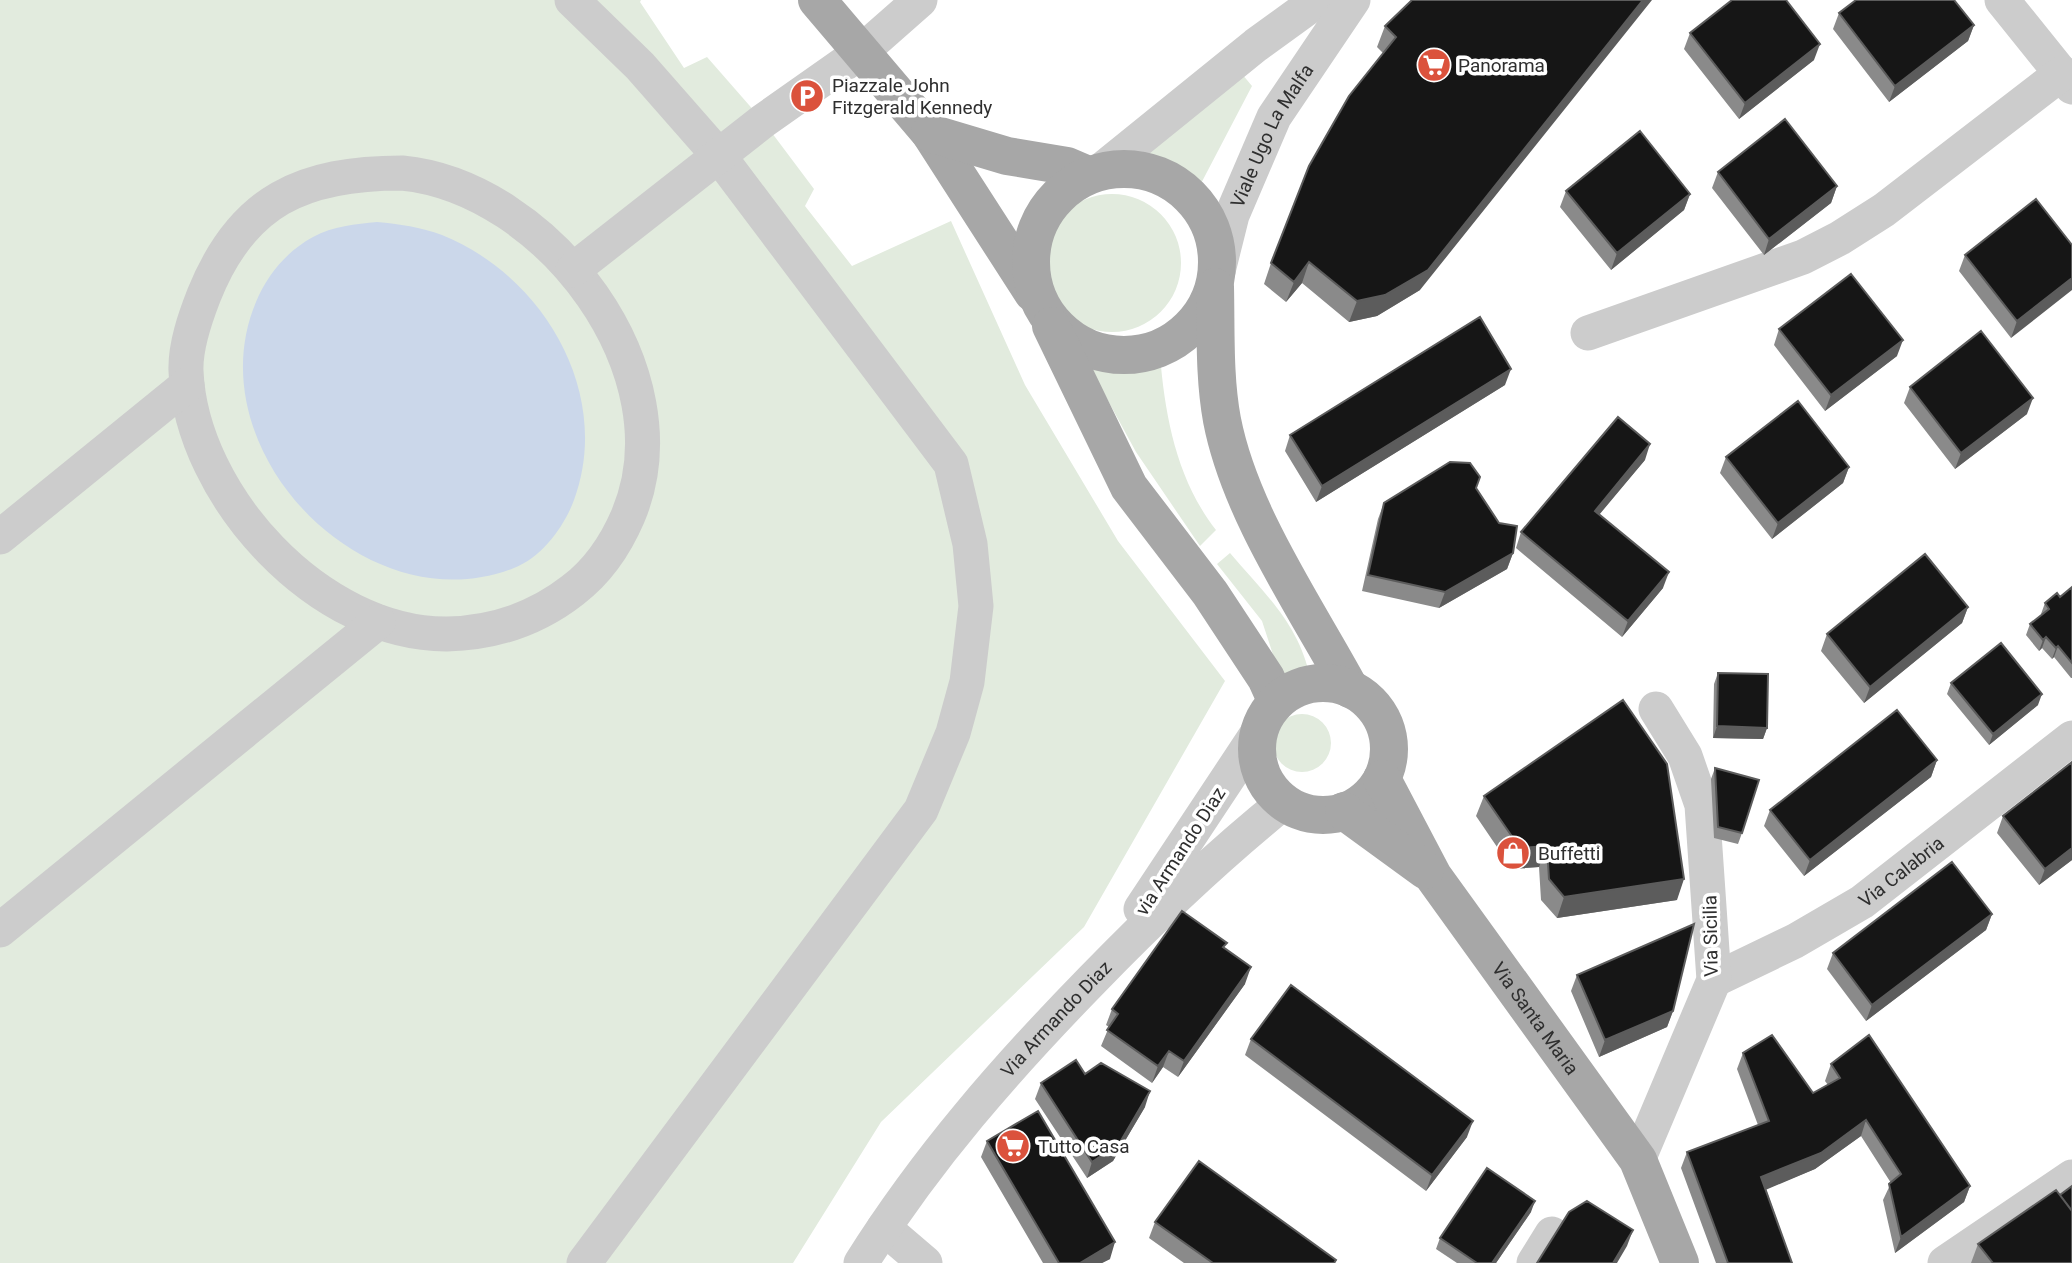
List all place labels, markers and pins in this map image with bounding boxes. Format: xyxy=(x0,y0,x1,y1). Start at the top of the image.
supermarket icon: Panorama xyxy=(1415,46,1453,84)
place label: Panorama xyxy=(1458,54,1545,77)
place label: Piazzale John Fitzgerald Kennedy xyxy=(832,74,992,119)
parking icon: Piazzale John Fitzgerald Kennedy xyxy=(788,77,826,115)
shop icon: Buffetti xyxy=(1494,834,1532,872)
place label: Buffetti xyxy=(1538,842,1600,865)
supermarket icon: Tutto Casa xyxy=(994,1127,1032,1165)
place label: Tutto Casa xyxy=(1038,1135,1130,1158)

